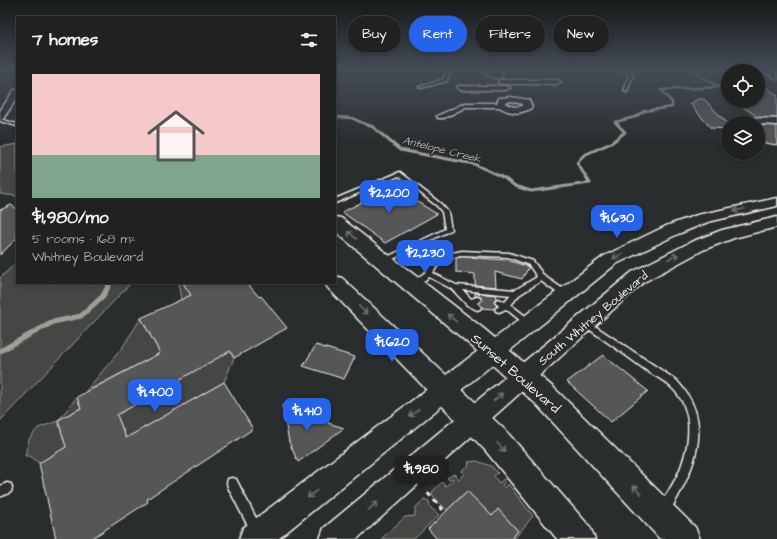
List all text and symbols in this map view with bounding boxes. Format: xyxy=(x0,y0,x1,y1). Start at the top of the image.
chip: Buy xyxy=(348,16,401,52)
chip: Rent xyxy=(409,16,467,52)
chip: Filters xyxy=(475,16,545,52)
chip: New xyxy=(553,16,609,52)
text: 7 homes xyxy=(32,28,98,52)
icon: filters xyxy=(298,29,320,51)
map controls xyxy=(721,64,765,160)
button: locate xyxy=(721,64,765,108)
icon: home xyxy=(140,100,212,172)
button: layers xyxy=(721,116,765,160)
water label: Antelope Creek xyxy=(401,133,483,167)
pin: $2,200 xyxy=(356,180,422,214)
text: $2,200 xyxy=(369,184,409,202)
pin: $1,630 xyxy=(584,205,650,239)
text: $1,980/mo xyxy=(32,206,109,230)
one-way arrow xyxy=(733,207,746,215)
text: $1,630 xyxy=(600,209,634,227)
text: 5 rooms · 168 m² xyxy=(32,230,136,248)
one-way arrow xyxy=(346,231,357,240)
pin: $2,230 xyxy=(392,240,458,274)
text: $2,230 xyxy=(405,244,445,262)
text: Whitney Boulevard xyxy=(32,248,143,266)
one-way arrow xyxy=(612,252,624,260)
one-way arrow xyxy=(667,253,679,260)
street label: South Whitney Boulevard xyxy=(535,267,653,370)
one-way arrow xyxy=(358,305,368,315)
one-way arrow xyxy=(447,313,458,322)
pin: $1,620 xyxy=(359,329,425,363)
street label: Sunset Boulevard xyxy=(466,329,565,418)
text: $1,620 xyxy=(374,333,410,351)
pin: $1,400 xyxy=(122,379,188,413)
text: $1,400 xyxy=(137,383,173,401)
one-way arrow xyxy=(493,393,504,402)
pin: $1,410 xyxy=(274,398,340,432)
text: $1,410 xyxy=(292,402,322,420)
one-way arrow xyxy=(409,409,420,418)
one-way arrow xyxy=(497,441,506,452)
pin: $1,980 xyxy=(388,456,454,490)
text: $1,980 xyxy=(403,460,439,478)
one-way arrow xyxy=(633,485,642,495)
one-way arrow xyxy=(307,489,318,498)
one-way arrow xyxy=(368,502,378,511)

